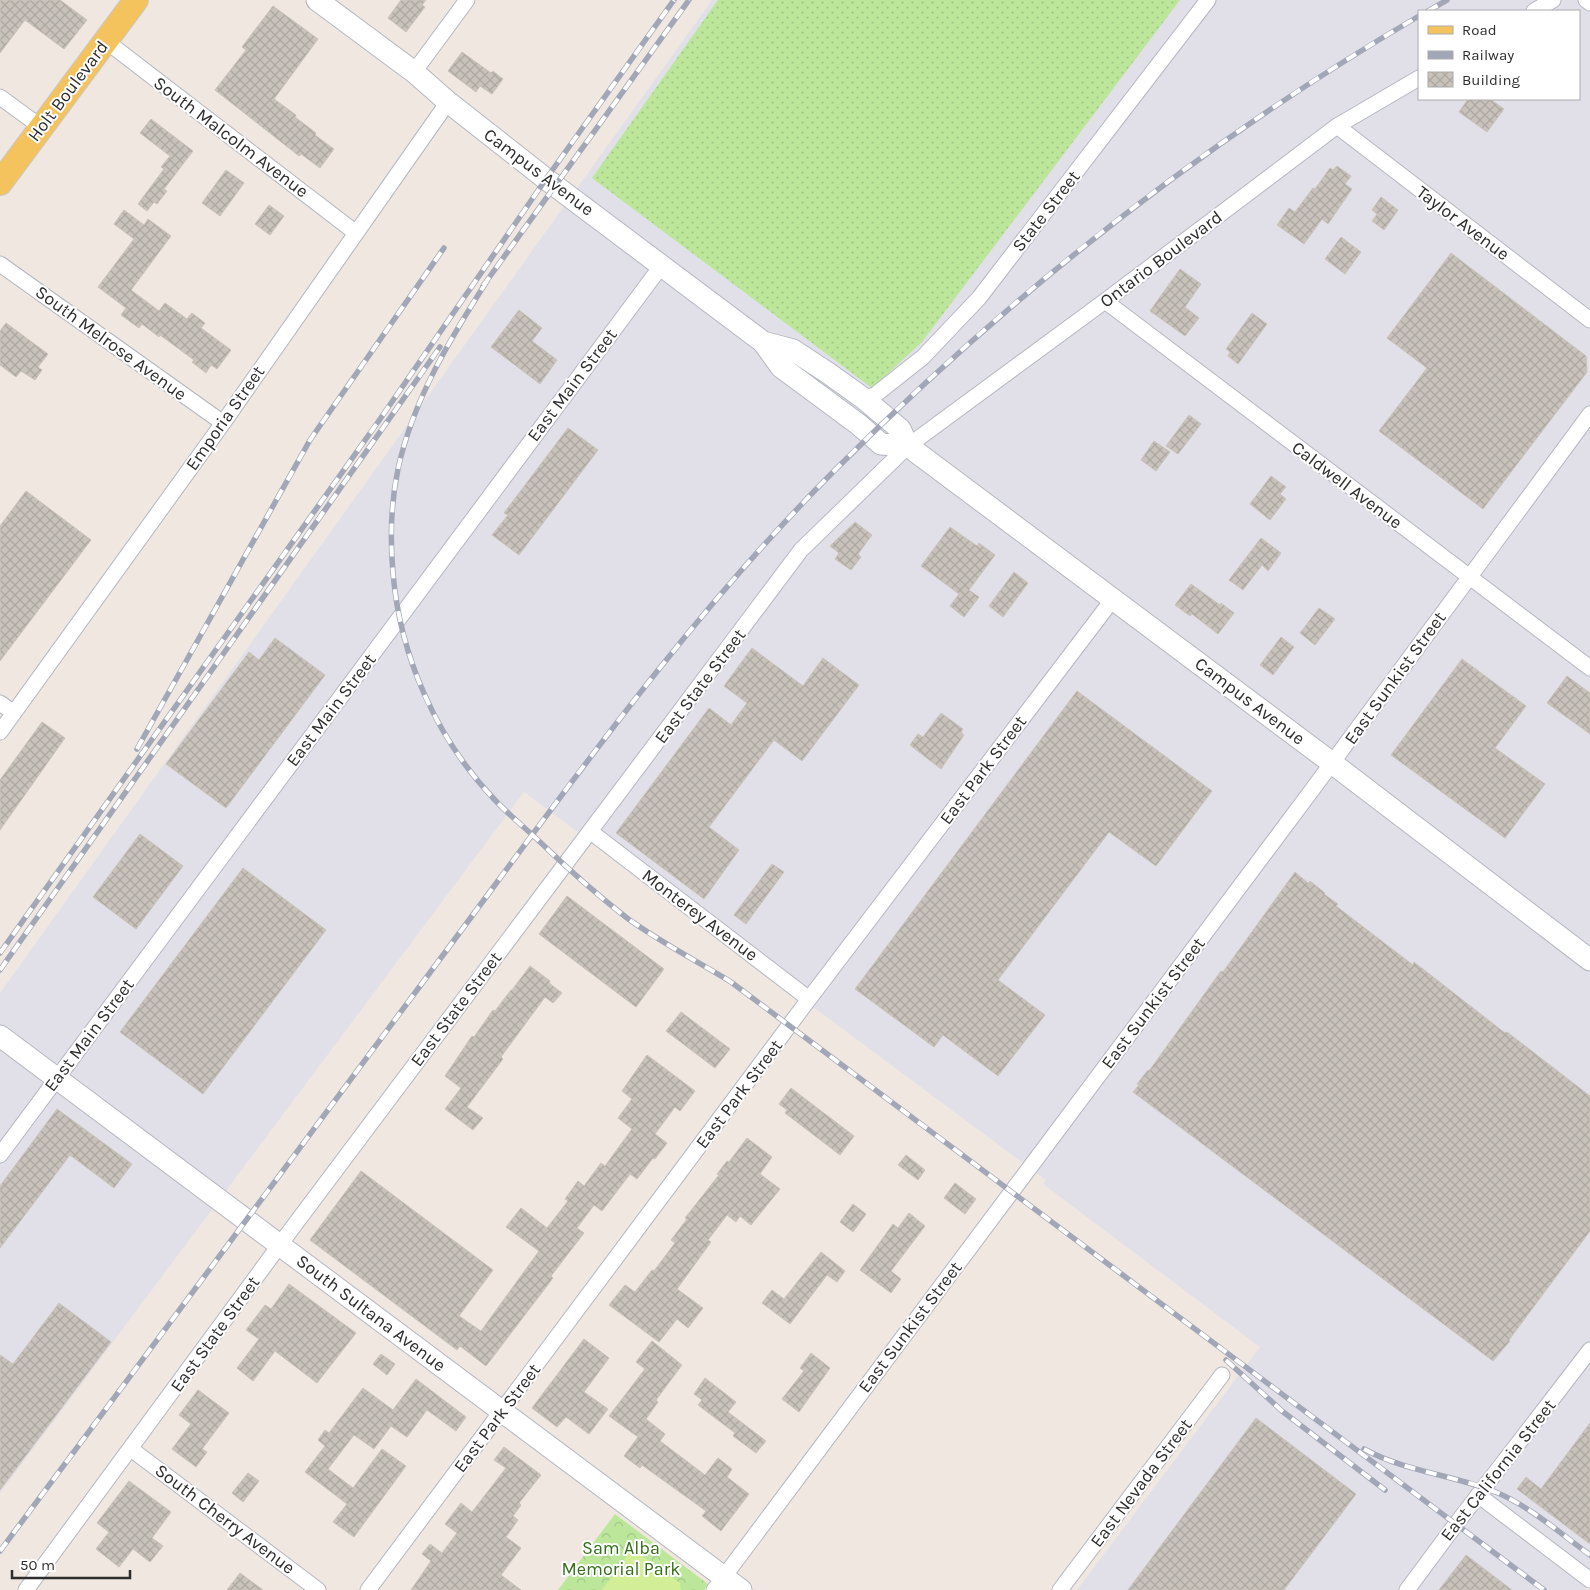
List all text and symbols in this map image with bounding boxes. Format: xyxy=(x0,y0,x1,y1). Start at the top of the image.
legend xyxy=(1418,10,1580,100)
text: Road xyxy=(1462,21,1497,39)
street label: Holt Boulevard xyxy=(23,36,113,146)
text: Railway xyxy=(1462,46,1514,64)
text: Building xyxy=(1462,71,1520,89)
street label: South Malcolm Avenue xyxy=(149,72,313,202)
street label: Campus Avenue xyxy=(480,123,598,221)
street label: State Street xyxy=(1007,166,1085,256)
street label: Taylor Avenue xyxy=(1412,181,1514,265)
street label: Ontario Boulevard xyxy=(1095,206,1227,312)
street label: South Melrose Avenue xyxy=(31,281,191,405)
street label: East Main Street xyxy=(522,324,622,446)
street label: Emporia Street xyxy=(181,361,269,475)
street label: Caldwell Avenue xyxy=(1287,436,1407,534)
street label: East Sunkist Street xyxy=(1339,607,1451,749)
street label: East State Street xyxy=(650,624,750,748)
street label: East Main Street xyxy=(281,649,381,771)
street label: Campus Avenue xyxy=(1191,652,1309,750)
street label: East Park Street xyxy=(935,711,1031,829)
street label: Monterey Avenue xyxy=(638,864,762,966)
street label: East Sunkist Street xyxy=(1096,933,1210,1073)
street label: East State Street xyxy=(406,947,506,1071)
street label: East Main Street xyxy=(39,974,139,1096)
street label: East Park Street xyxy=(691,1035,787,1153)
street label: South Sultana Avenue xyxy=(292,1250,450,1376)
street label: East Sunkist Street xyxy=(853,1257,967,1397)
street label: East State Street xyxy=(166,1272,265,1396)
street label: East Park Street xyxy=(449,1359,545,1477)
street label: East California Street xyxy=(1436,1394,1560,1545)
street label: East Nevada Street xyxy=(1085,1414,1197,1552)
street label: South Cherry Avenue xyxy=(151,1459,299,1579)
park label: Sam Alba Memorial Park xyxy=(562,1537,680,1580)
scale bar xyxy=(12,1548,130,1580)
text: 50 m xyxy=(20,1556,55,1574)

